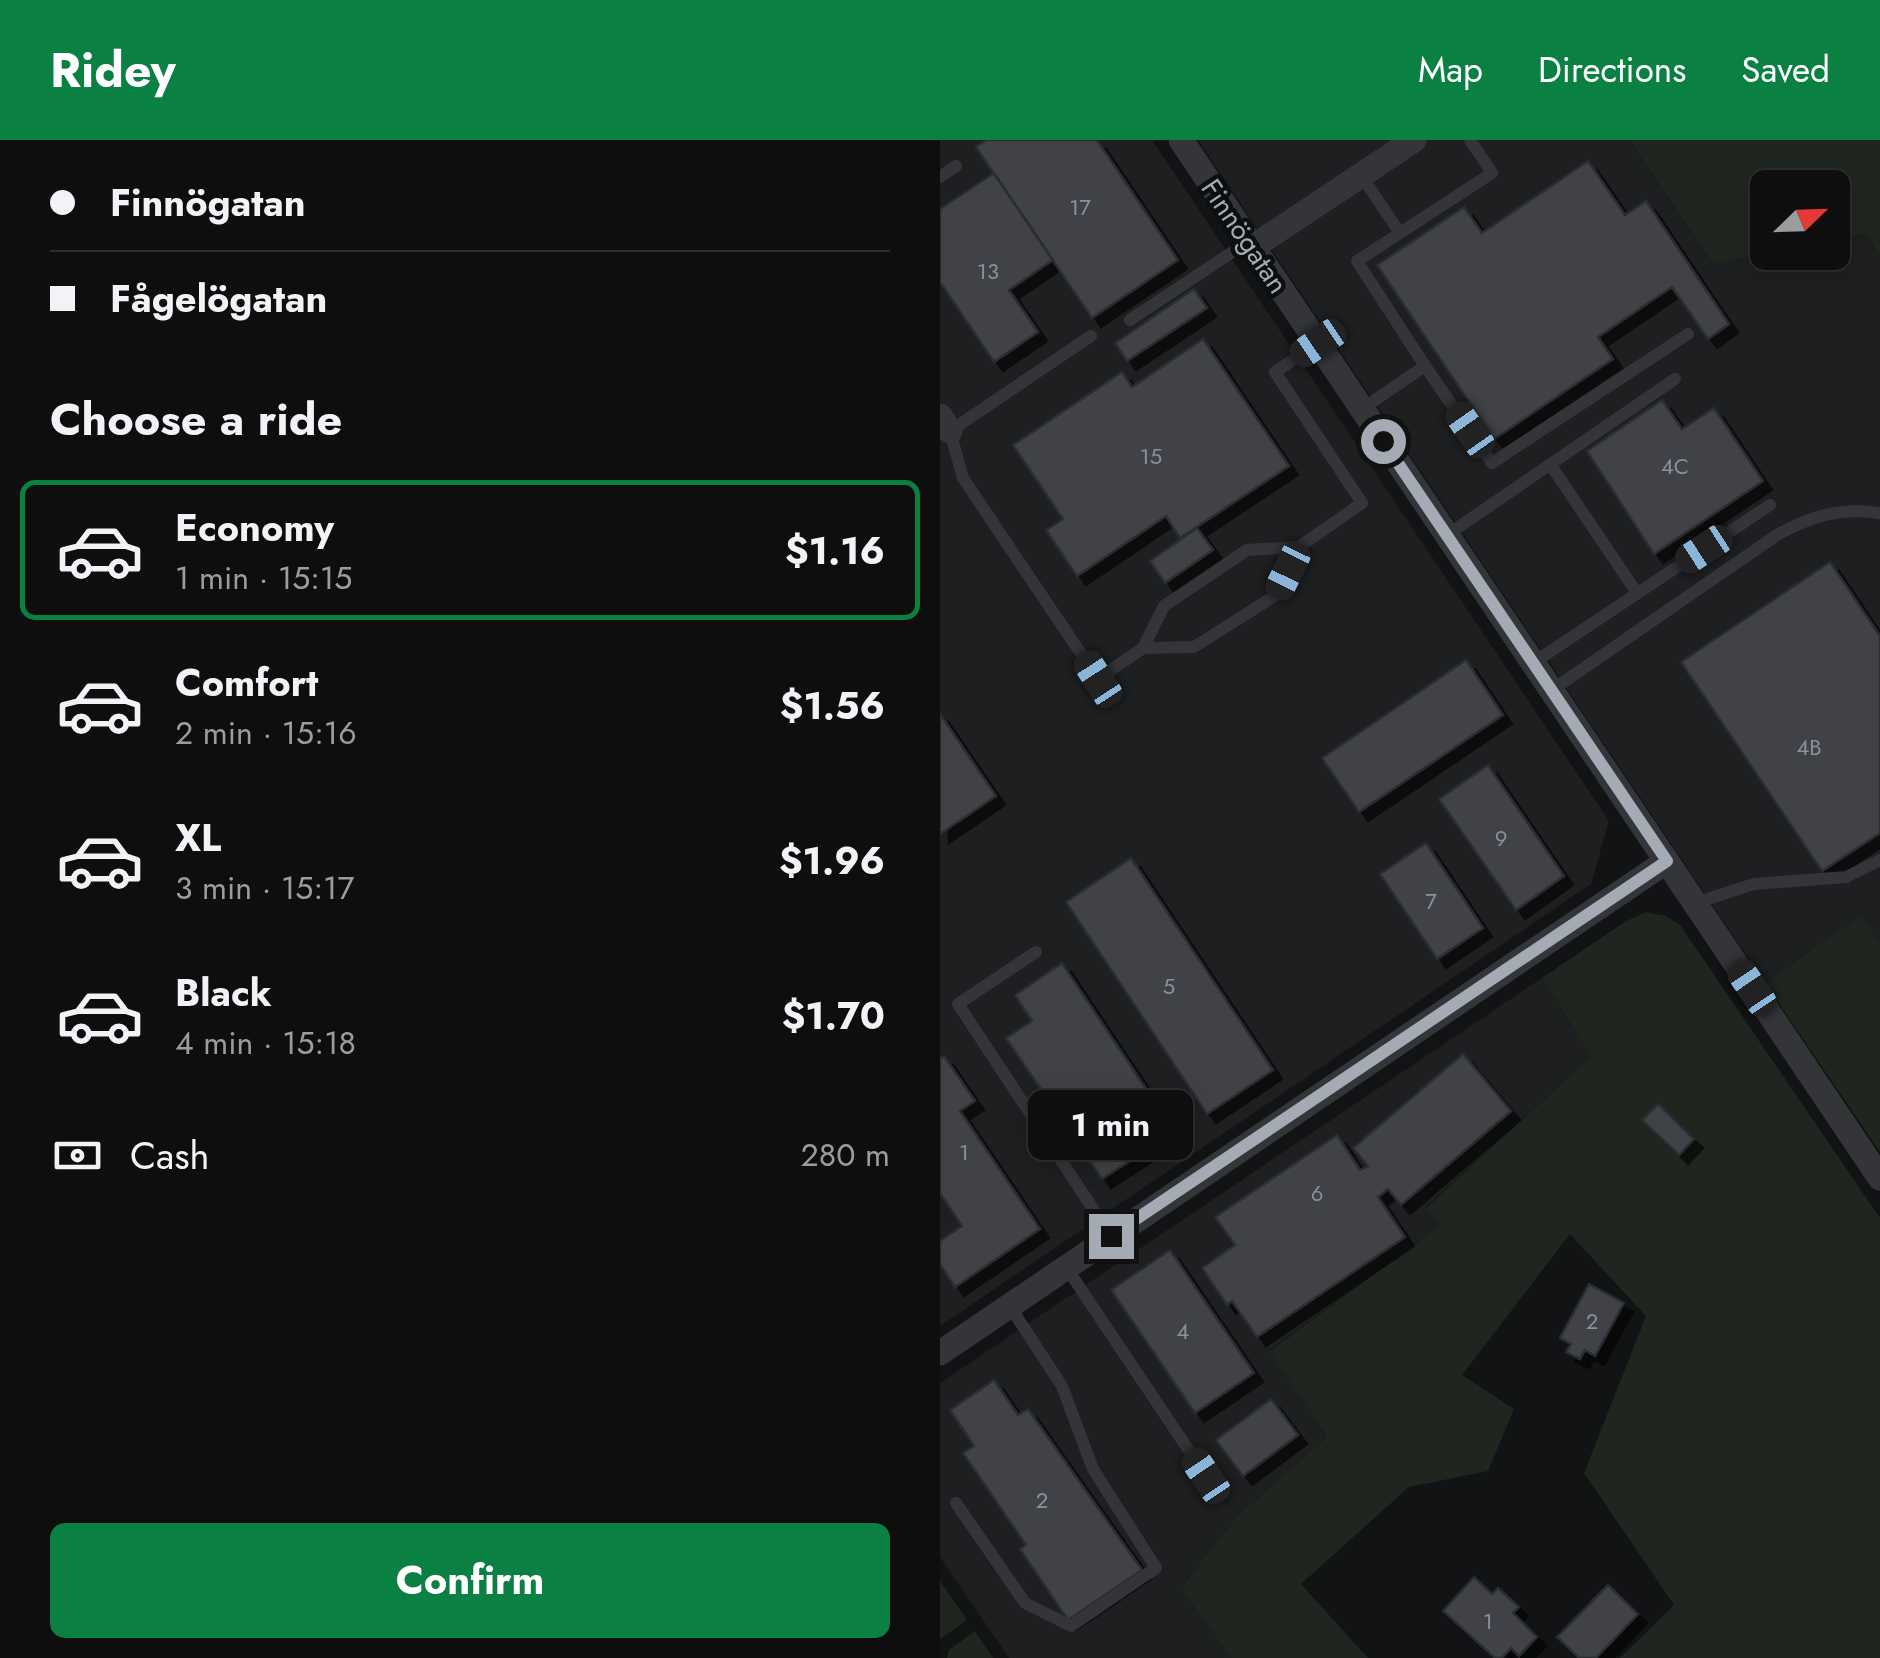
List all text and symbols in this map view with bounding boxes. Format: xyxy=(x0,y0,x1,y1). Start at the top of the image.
text: Ridey xyxy=(50,36,176,105)
text: Map xyxy=(1418,45,1483,95)
text: Directions xyxy=(1538,45,1686,95)
text: Saved xyxy=(1741,45,1830,95)
north arrow xyxy=(1750,170,1850,270)
map controls xyxy=(1750,170,1850,270)
street label: Finnögatan xyxy=(1191,171,1298,302)
text: Finnögatan xyxy=(110,175,306,230)
house number: 17 xyxy=(1069,191,1091,223)
house number: 13 xyxy=(977,255,999,287)
text: Fågelögatan xyxy=(110,271,327,326)
car xyxy=(1285,314,1351,372)
text: Choose a ride xyxy=(50,387,342,452)
car xyxy=(1441,397,1499,463)
route start xyxy=(1361,419,1406,464)
house number: 15 xyxy=(1140,440,1162,472)
house number: 4C xyxy=(1661,450,1689,482)
text: Economy xyxy=(175,500,334,555)
icon: car xyxy=(55,505,145,595)
car xyxy=(1671,520,1737,578)
text: $1.16 xyxy=(785,523,885,578)
car xyxy=(1261,537,1315,605)
text: 1 min · 15:15 xyxy=(175,555,352,601)
car xyxy=(1069,646,1127,712)
text: Comfort xyxy=(175,655,318,710)
icon: car xyxy=(55,660,145,750)
text: $1.56 xyxy=(780,678,885,733)
text: 2 min · 15:16 xyxy=(175,710,357,756)
house number: 4B xyxy=(1796,731,1822,763)
text: XL xyxy=(175,810,221,865)
icon: car xyxy=(55,815,145,905)
house number: 9 xyxy=(1495,822,1507,854)
text: $1.96 xyxy=(779,833,885,888)
text: 3 min · 15:17 xyxy=(175,865,354,911)
house number: 7 xyxy=(1425,885,1437,917)
car xyxy=(1723,955,1781,1021)
text: Black xyxy=(175,965,272,1020)
icon: car xyxy=(55,970,145,1060)
house number: 5 xyxy=(1163,970,1175,1002)
text: $1.70 xyxy=(782,988,885,1043)
text: 4 min · 15:18 xyxy=(175,1020,356,1066)
callout: 1 min xyxy=(1029,1091,1194,1161)
text: 1 min xyxy=(1071,1102,1150,1148)
icon: cash xyxy=(50,1128,105,1183)
text: Cash xyxy=(130,1128,210,1183)
text: 280 m xyxy=(801,1132,890,1178)
house number: 1 xyxy=(959,1136,969,1168)
house number: 6 xyxy=(1311,1177,1323,1209)
route end xyxy=(1089,1214,1134,1259)
house number: 2 xyxy=(1586,1305,1598,1337)
house number: 4 xyxy=(1177,1315,1190,1347)
car xyxy=(1177,1443,1235,1509)
house number: 2 xyxy=(1036,1484,1048,1516)
button: Confirm xyxy=(50,1523,890,1638)
house number: 1 xyxy=(1483,1605,1493,1637)

